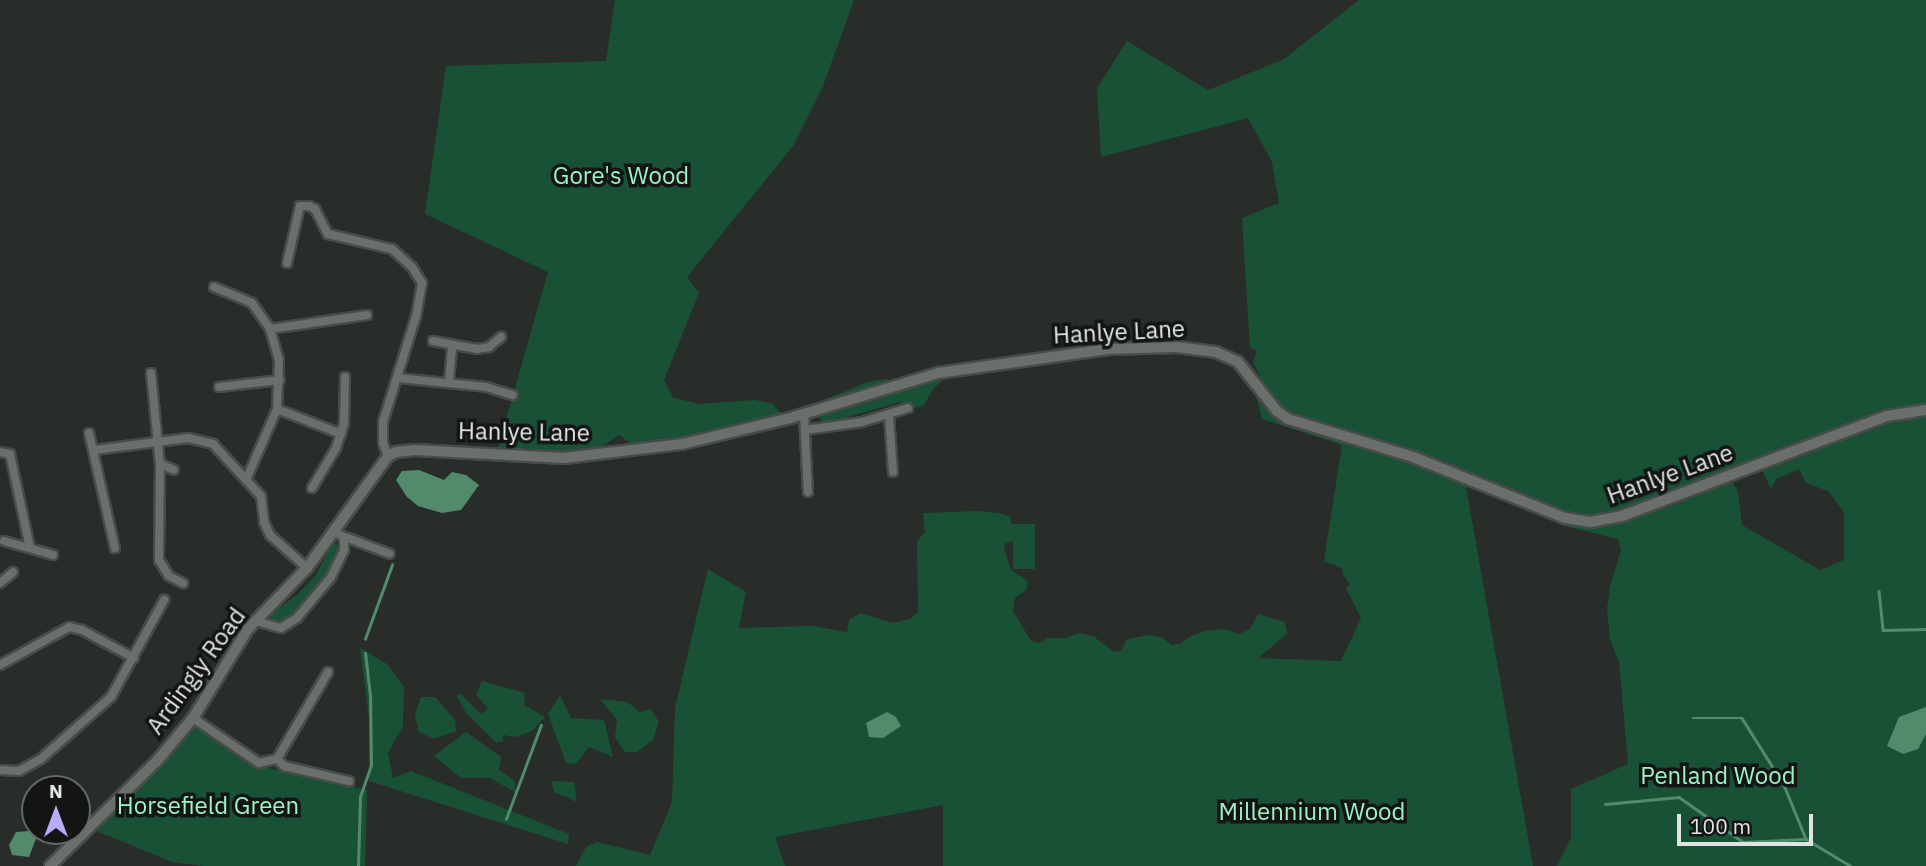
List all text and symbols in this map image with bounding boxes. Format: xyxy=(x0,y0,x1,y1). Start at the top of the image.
park label: Gore's Wood xyxy=(553,162,689,190)
street label: Hanlye Lane xyxy=(1052,314,1186,350)
street label: Hanlye Lane xyxy=(458,416,590,448)
street label: Hanlye Lane xyxy=(1603,438,1737,510)
street label: Ardingly Road xyxy=(140,602,252,740)
park label: Penland Wood xyxy=(1640,762,1796,790)
north arrow xyxy=(21,775,91,845)
text: N xyxy=(49,779,63,803)
park label: Horsefield Green xyxy=(117,792,299,820)
park label: Millennium Wood xyxy=(1219,798,1405,826)
scale bar xyxy=(1681,800,1818,844)
text: 100 m xyxy=(1690,812,1751,840)

